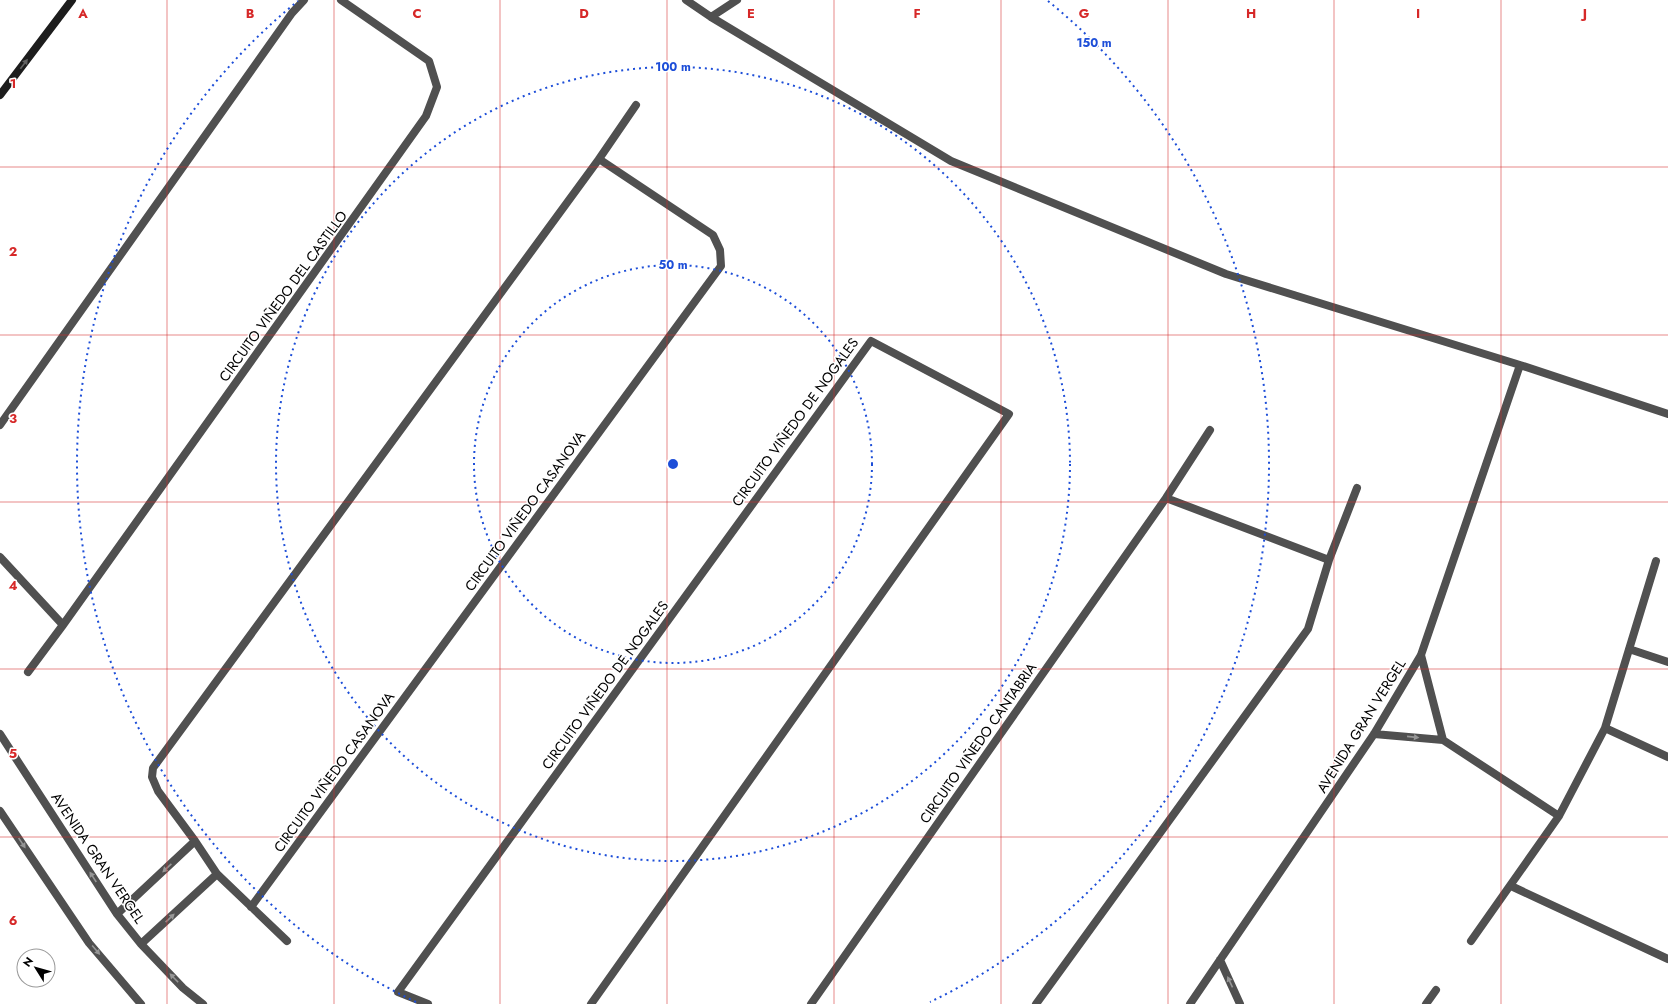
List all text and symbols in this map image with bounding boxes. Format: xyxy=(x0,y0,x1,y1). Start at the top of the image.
text: A xyxy=(77,4,88,23)
text: B xyxy=(246,4,255,23)
text: C xyxy=(412,4,422,23)
text: D xyxy=(579,4,589,23)
text: E xyxy=(747,4,755,23)
text: F xyxy=(913,4,921,23)
text: G xyxy=(1079,4,1090,23)
text: H xyxy=(1246,4,1256,23)
text: I xyxy=(1416,4,1420,23)
text: J xyxy=(1580,4,1587,23)
text: 150 m xyxy=(1076,34,1112,52)
one-way arrow xyxy=(19,58,28,69)
text: 100 m xyxy=(655,58,691,76)
text: 1 xyxy=(10,74,16,93)
street label: CIRCUITO VIÑEDO DEL CASTILLO xyxy=(214,206,352,386)
text: 2 xyxy=(9,242,17,261)
text: 50 m xyxy=(658,256,688,274)
street label: CIRCUITO VIÑEDO DE NOGALES xyxy=(727,333,863,511)
text: 3 xyxy=(9,409,17,428)
street label: CIRCUITO VIÑEDO CASANOVA xyxy=(460,426,590,595)
centre of rings xyxy=(666,457,680,471)
text: 4 xyxy=(8,576,18,595)
street label: CIRCUITO VIÑEDO DE NOGALES xyxy=(537,596,673,774)
street label: AVENIDA GRAN VERGEL xyxy=(1312,655,1411,797)
street label: CIRCUITO VIÑEDO CANTABRIA xyxy=(915,658,1042,827)
street label: CIRCUITO VIÑEDO CASANOVA xyxy=(269,687,399,856)
one-way arrow xyxy=(1407,734,1419,741)
text: 5 xyxy=(9,744,17,763)
street label: AVENIDA GRAN VERGEL xyxy=(47,788,150,928)
one-way arrow xyxy=(18,838,26,848)
one-way arrow xyxy=(162,863,172,872)
one-way arrow xyxy=(89,871,96,883)
text: 6 xyxy=(9,911,18,930)
one-way arrow xyxy=(165,913,175,923)
one-way arrow xyxy=(91,945,100,956)
north arrow xyxy=(16,948,56,988)
text: N xyxy=(19,954,37,970)
one-way arrow xyxy=(169,973,178,983)
one-way arrow xyxy=(1227,976,1233,988)

